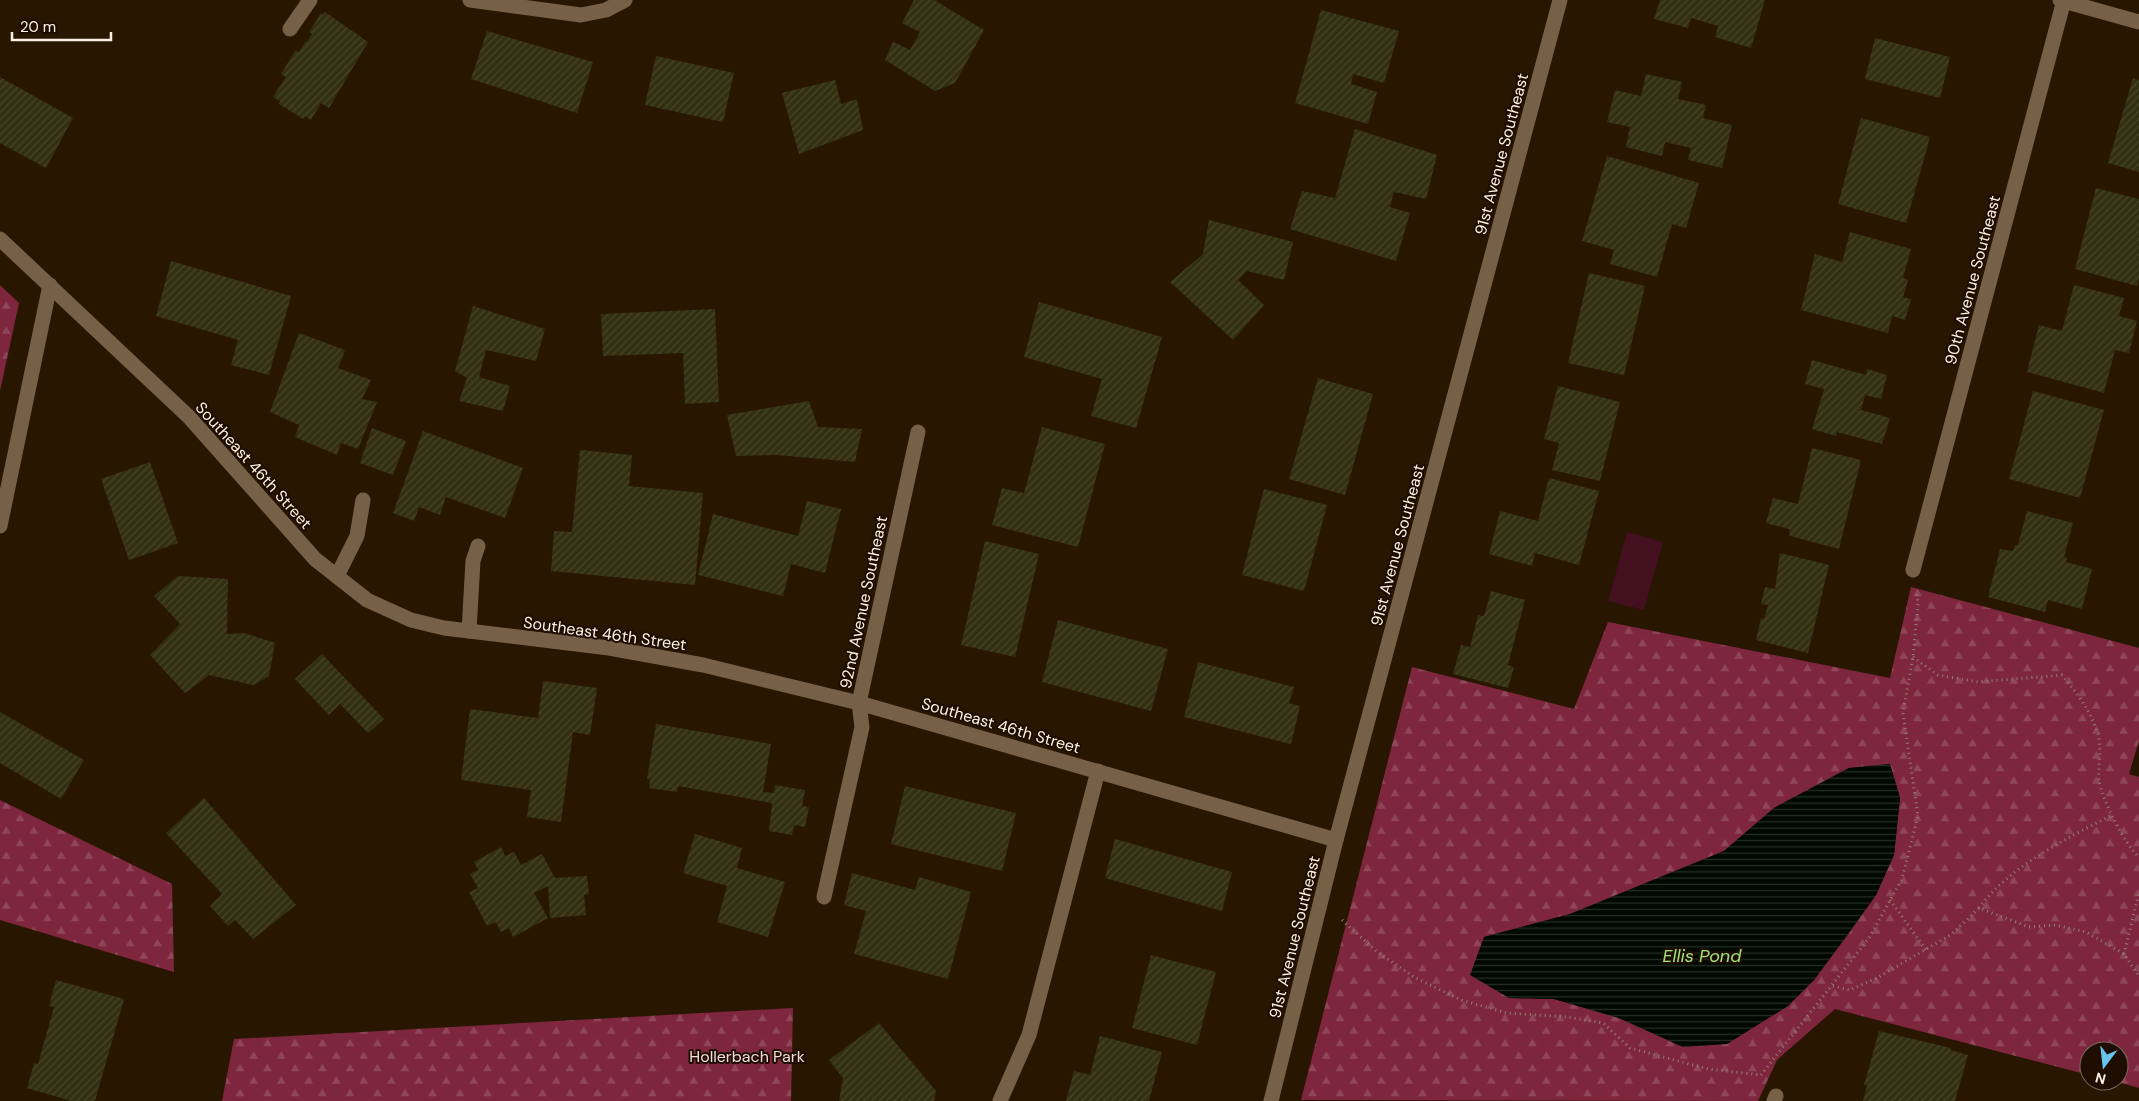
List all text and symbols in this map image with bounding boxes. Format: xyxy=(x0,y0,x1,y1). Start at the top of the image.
scale bar xyxy=(12,10,111,42)
text: 20 m xyxy=(20,17,56,37)
street label: 91st Avenue Southeast xyxy=(1470,71,1533,237)
street label: 90th Avenue Southeast xyxy=(1940,193,2005,367)
street label: Southeast 46th Street xyxy=(191,397,316,533)
street label: 91st Avenue Southeast xyxy=(1366,462,1429,628)
street label: 92nd Avenue Southeast xyxy=(835,514,892,690)
street label: Southeast 46th Street xyxy=(522,612,688,655)
street label: Southeast 46th Street xyxy=(919,693,1083,758)
street label: 91st Avenue Southeast xyxy=(1264,854,1325,1021)
water label: Ellis Pond xyxy=(1663,944,1742,968)
north arrow xyxy=(2079,1041,2129,1091)
park label: Hollerbach Park xyxy=(689,1046,805,1067)
text: N xyxy=(2093,1069,2108,1089)

